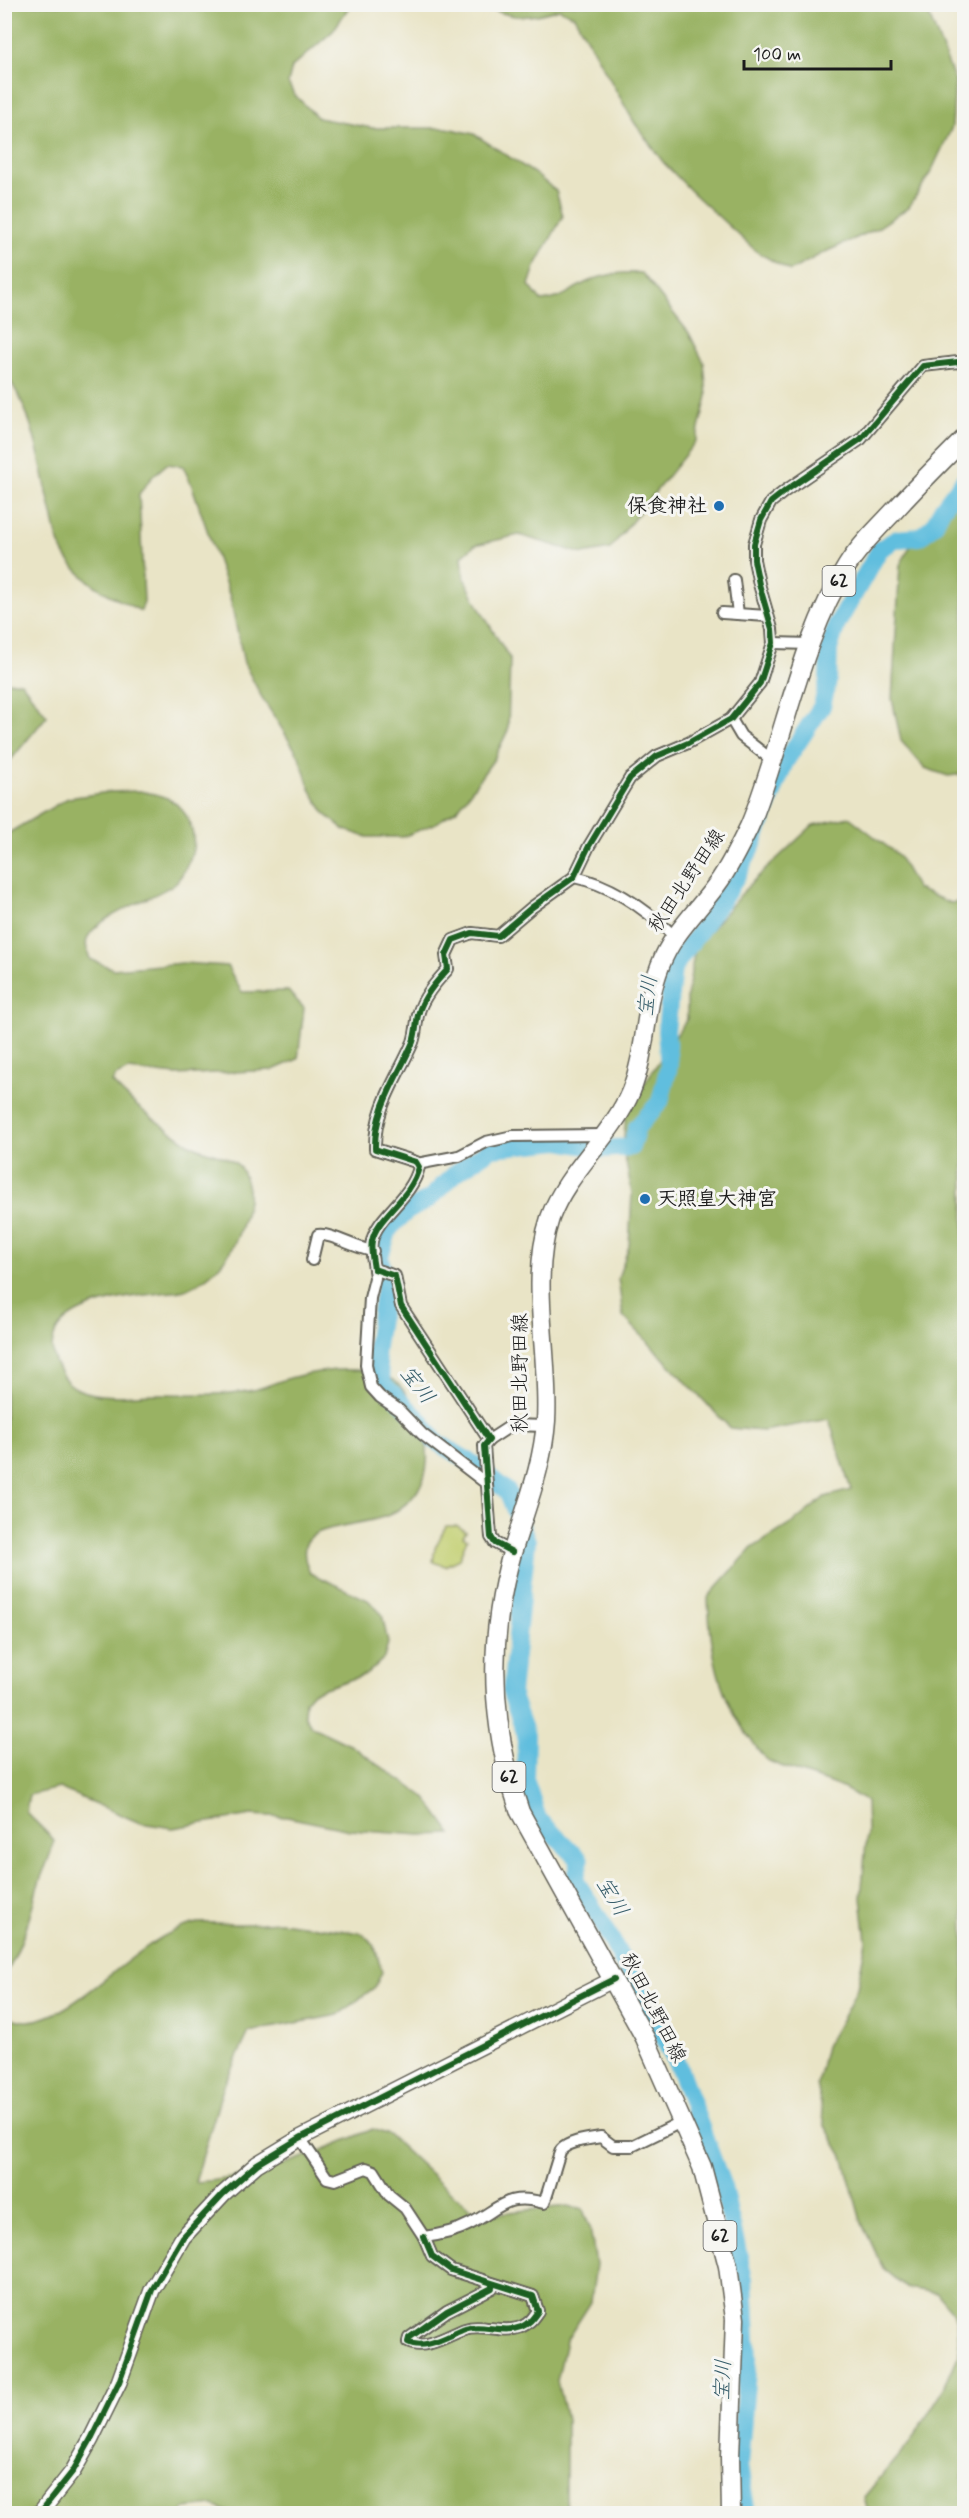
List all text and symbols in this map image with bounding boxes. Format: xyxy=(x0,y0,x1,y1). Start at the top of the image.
scale bar xyxy=(744,33,891,71)
text: 100 m xyxy=(753,43,801,67)
place label: 保食神社 xyxy=(627,493,707,520)
marker: 保食神社 xyxy=(712,499,726,513)
road number: 62 xyxy=(822,566,856,596)
street label: 秋田北野田線 xyxy=(642,824,732,938)
water label: 宝川 xyxy=(632,973,664,1019)
place label: 天照皇大神宮 xyxy=(657,1186,777,1213)
marker: 天照皇大神宮 xyxy=(638,1192,652,1206)
street label: 秋田北野田線 xyxy=(507,1313,534,1433)
water label: 宝川 xyxy=(393,1360,441,1410)
road number: 62 xyxy=(492,1762,526,1792)
water label: 宝川 xyxy=(589,1872,635,1922)
street label: 秋田北野田線 xyxy=(614,1948,692,2068)
road number: 62 xyxy=(704,2221,736,2251)
water label: 宝川 xyxy=(708,2358,738,2402)

